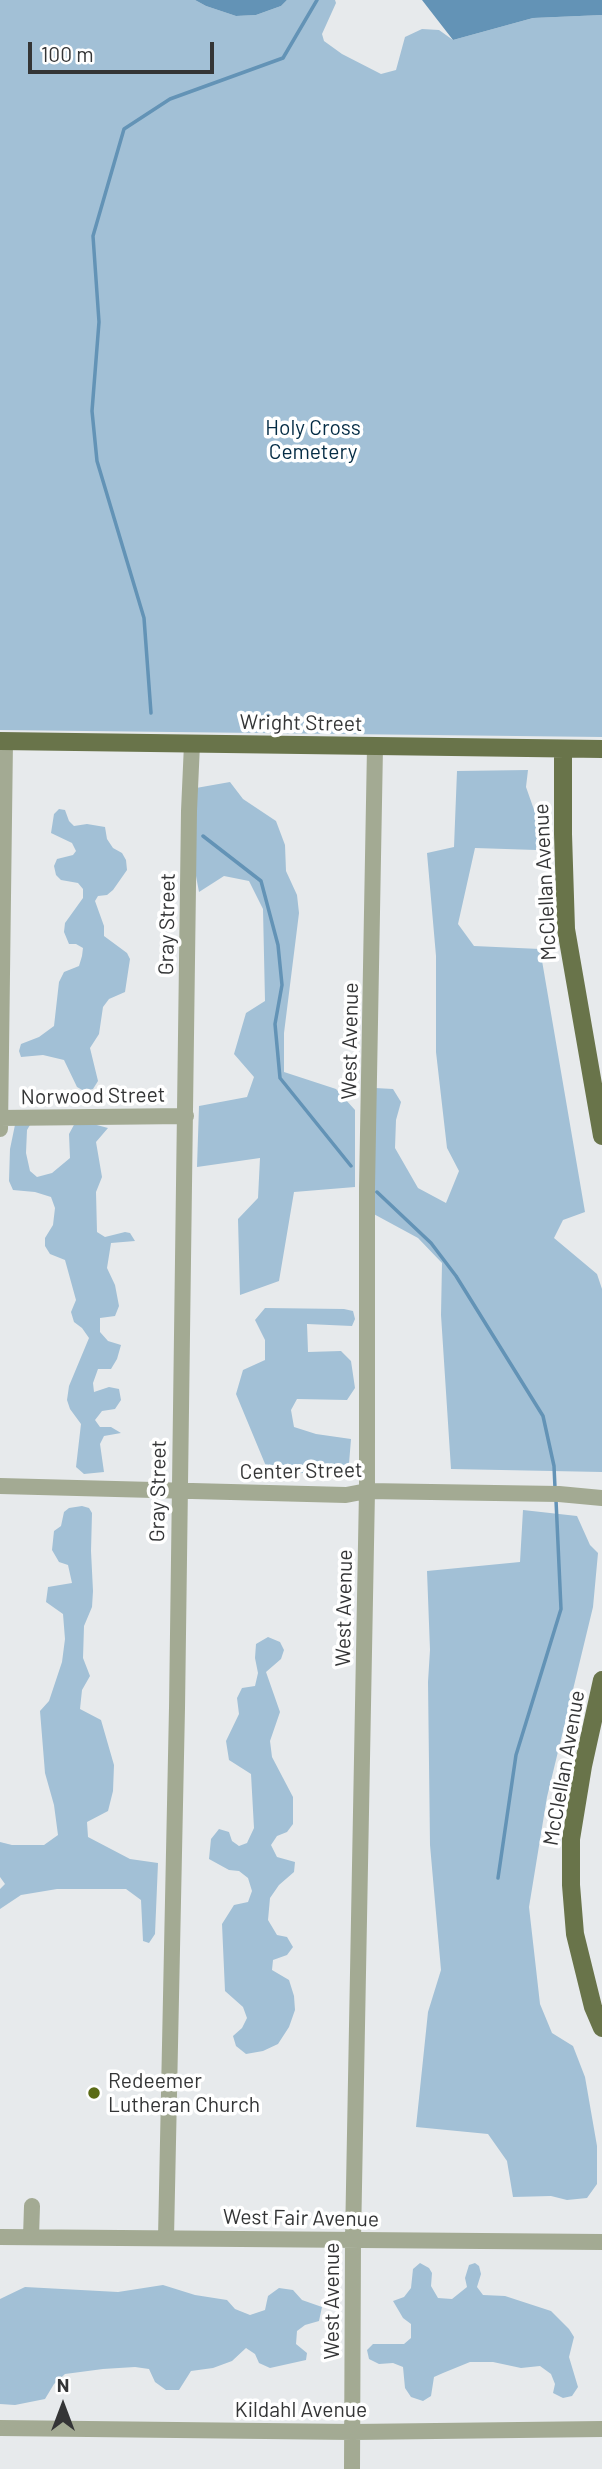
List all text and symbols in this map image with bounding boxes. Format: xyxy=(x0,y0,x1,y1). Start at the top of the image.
scale bar xyxy=(32,28,217,72)
text: 100 m xyxy=(41,41,94,66)
park label: Holy Cross Cemetery xyxy=(265,415,361,465)
street label: Wright Street xyxy=(239,709,363,737)
street label: McClellan Avenue xyxy=(528,803,562,961)
street label: Gray Street xyxy=(154,873,180,975)
street label: West Avenue xyxy=(336,982,364,1100)
street label: Norwood Street xyxy=(21,1082,165,1110)
street label: Gray Street xyxy=(145,1440,171,1542)
street label: Center Street xyxy=(239,1457,363,1485)
street label: West Avenue xyxy=(330,1549,358,1667)
street label: McClellan Avenue xyxy=(538,1688,590,1848)
place label: Redeemer Lutheran Church xyxy=(108,2068,260,2118)
marker: Redeemer Lutheran Church xyxy=(86,2085,102,2101)
street label: West Fair Avenue xyxy=(223,2204,379,2232)
street label: West Avenue xyxy=(319,2242,345,2360)
north arrow xyxy=(28,2371,98,2441)
text: N xyxy=(57,2373,69,2396)
street label: Kildahl Avenue xyxy=(235,2397,367,2423)

